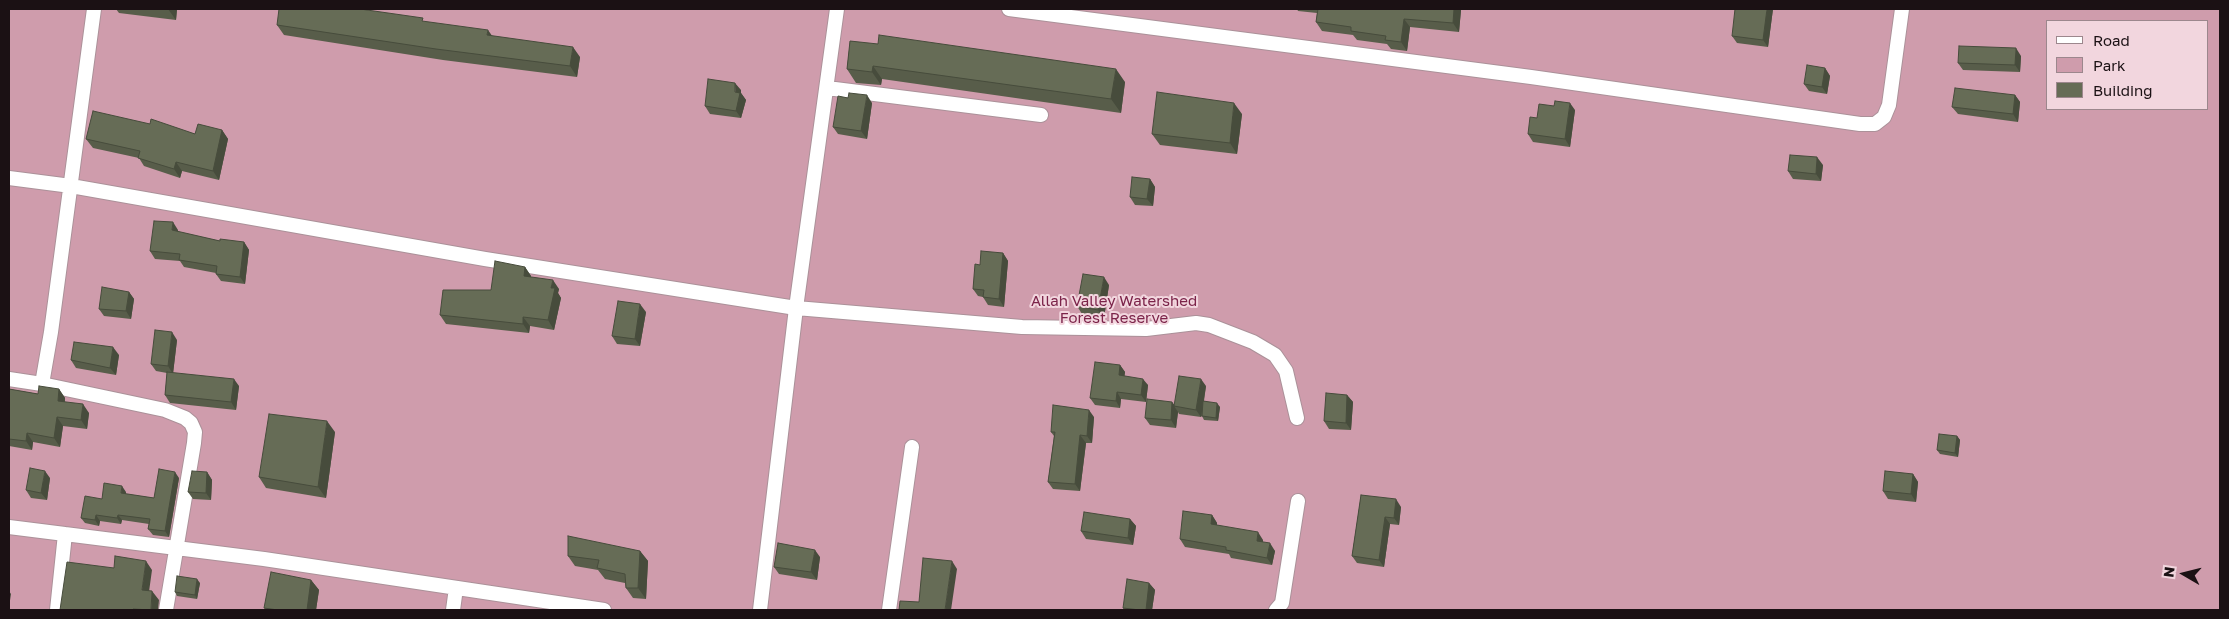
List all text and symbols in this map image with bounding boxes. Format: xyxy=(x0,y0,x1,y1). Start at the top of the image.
legend xyxy=(2046,20,2209,110)
text: Road xyxy=(2093,31,2130,49)
text: Park xyxy=(2093,56,2125,74)
text: Building xyxy=(2093,81,2153,99)
park label: Allah Valley Watershed Forest Reserve xyxy=(1031,292,1197,327)
north arrow xyxy=(2159,549,2209,599)
text: N xyxy=(2159,565,2178,578)

